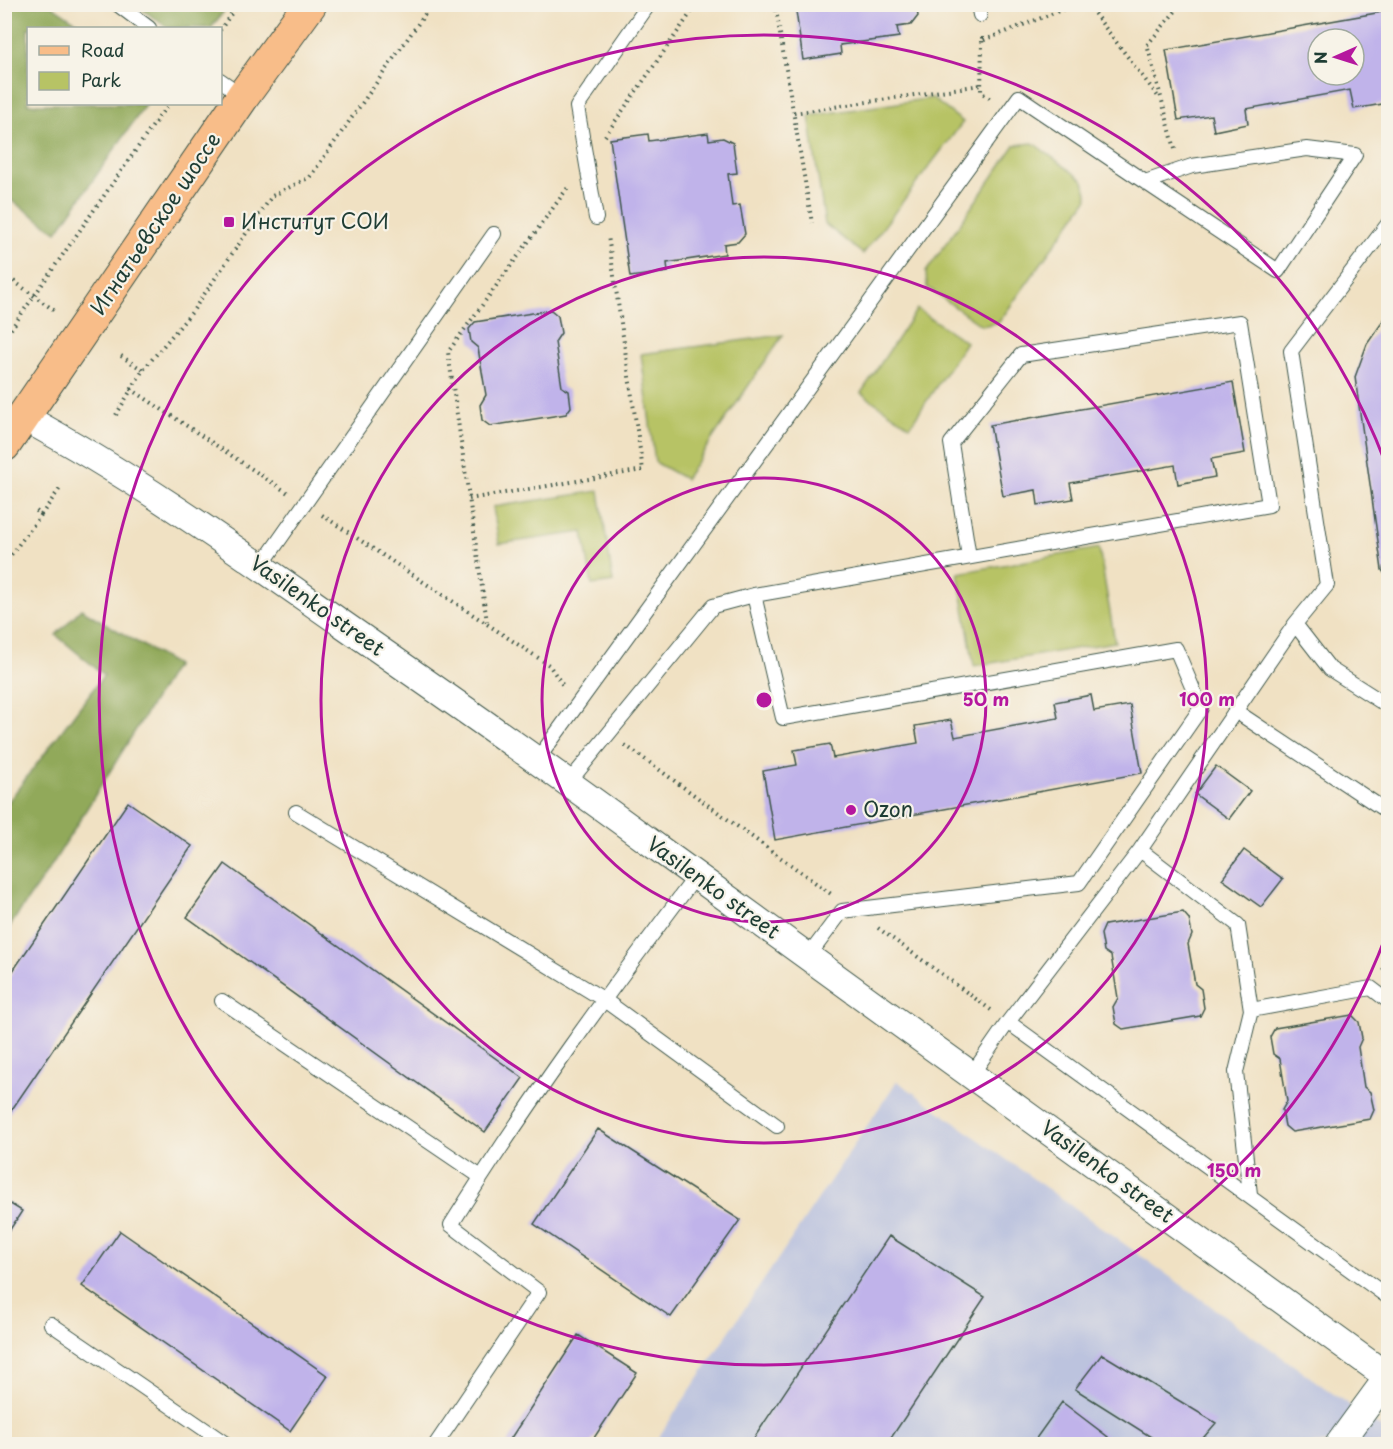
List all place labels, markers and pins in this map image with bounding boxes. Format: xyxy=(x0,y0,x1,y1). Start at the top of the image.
place label: Институт СОИ xyxy=(241,204,389,236)
marker: Институт СОИ xyxy=(222,215,236,229)
centre of rings xyxy=(754,690,774,710)
place label: Ozon xyxy=(863,792,913,824)
marker: Ozon xyxy=(844,803,858,817)

